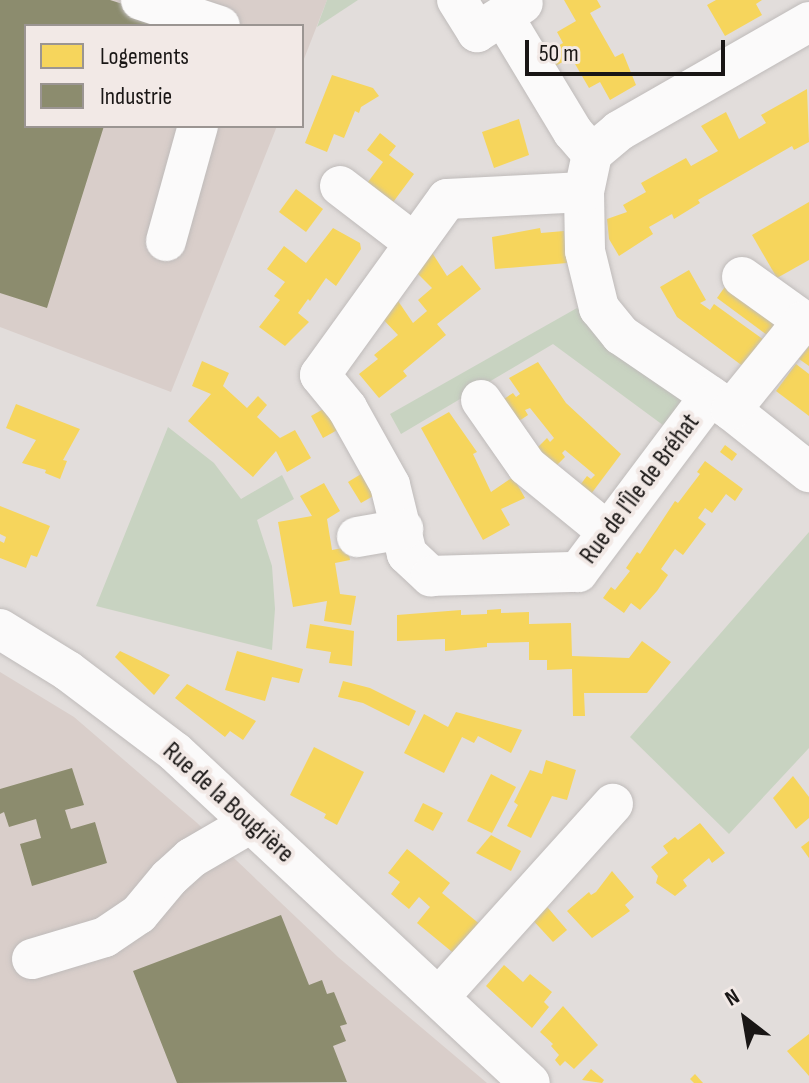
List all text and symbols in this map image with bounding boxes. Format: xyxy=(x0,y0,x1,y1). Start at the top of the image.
legend xyxy=(24,24,304,128)
scale bar xyxy=(529,24,729,74)
text: 50 m xyxy=(539,39,579,68)
text: Logements xyxy=(100,42,189,71)
text: Industrie xyxy=(100,82,172,111)
street label: Rue de l'Île de Bréhat xyxy=(573,408,707,570)
street label: Rue de la Bougrière xyxy=(156,736,300,870)
north arrow xyxy=(705,979,785,1059)
text: N xyxy=(720,983,744,1013)

